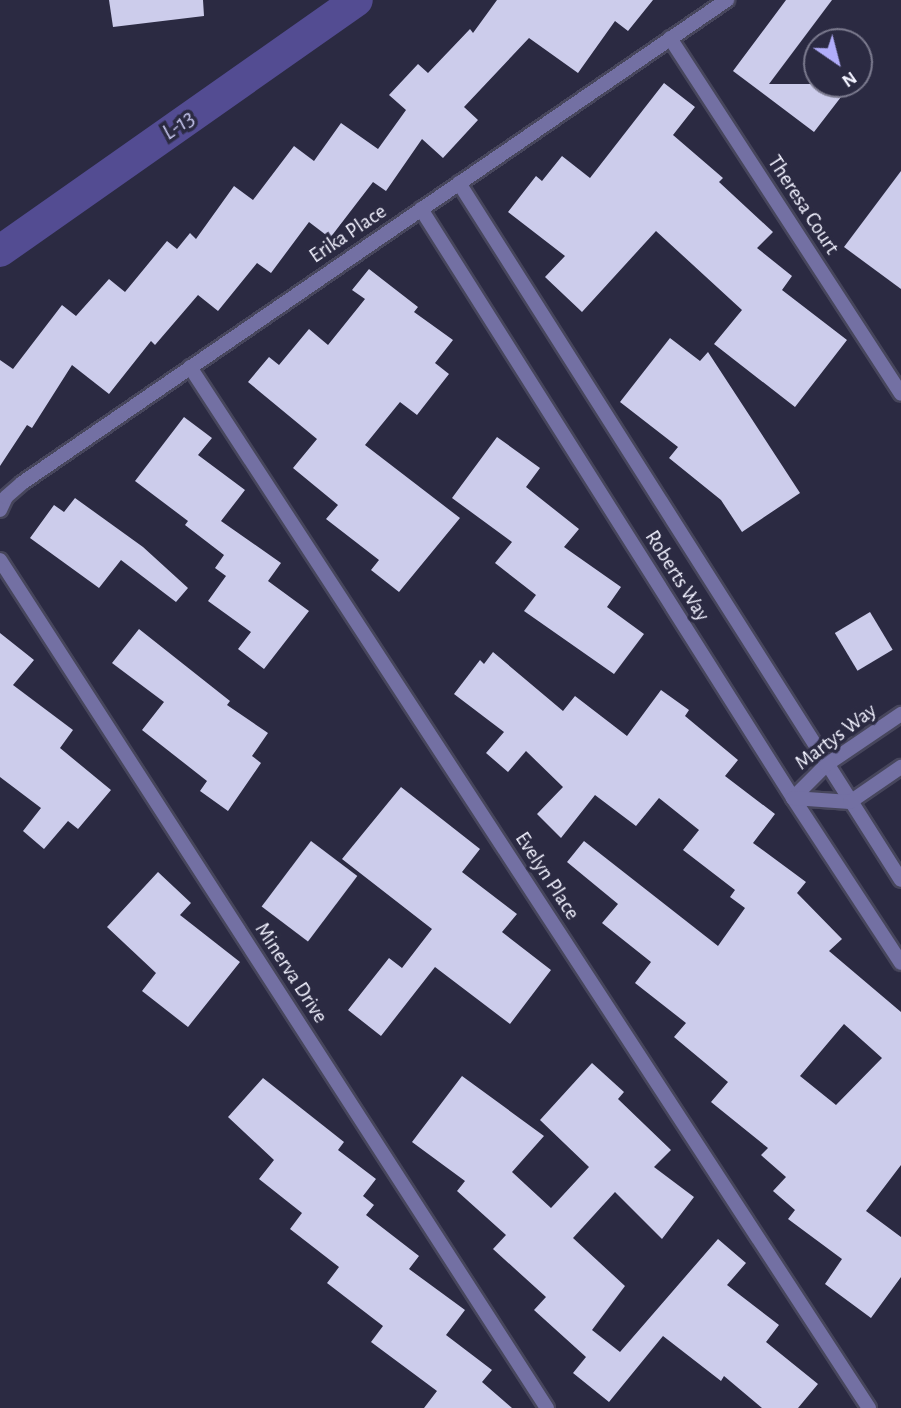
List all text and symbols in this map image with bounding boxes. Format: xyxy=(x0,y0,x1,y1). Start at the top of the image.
north arrow xyxy=(803,28,873,98)
text: N xyxy=(838,67,860,91)
water label: L-13 xyxy=(157,105,201,147)
street label: Theresa Court xyxy=(762,151,844,259)
street label: Erika Place xyxy=(305,199,391,269)
street label: Roberts Way xyxy=(639,526,715,626)
street label: Martys Way xyxy=(790,698,882,776)
street label: Evelyn Place xyxy=(509,827,585,925)
street label: Minerva Drive xyxy=(249,918,333,1028)

